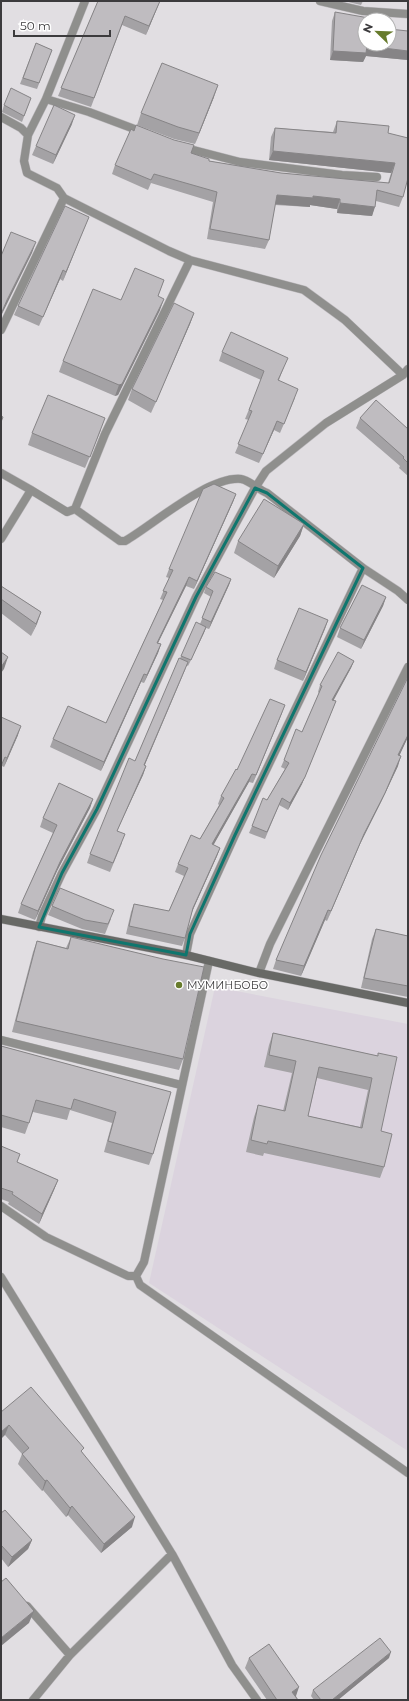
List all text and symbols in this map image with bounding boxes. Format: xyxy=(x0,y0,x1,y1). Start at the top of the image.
scale bar xyxy=(14,12,110,38)
north arrow xyxy=(357,12,397,52)
text: 50 m xyxy=(20,18,51,33)
text: N xyxy=(360,21,376,35)
place label: МУМИНБОБО xyxy=(187,978,268,992)
marker: МУМИНБОБО xyxy=(174,980,184,990)

